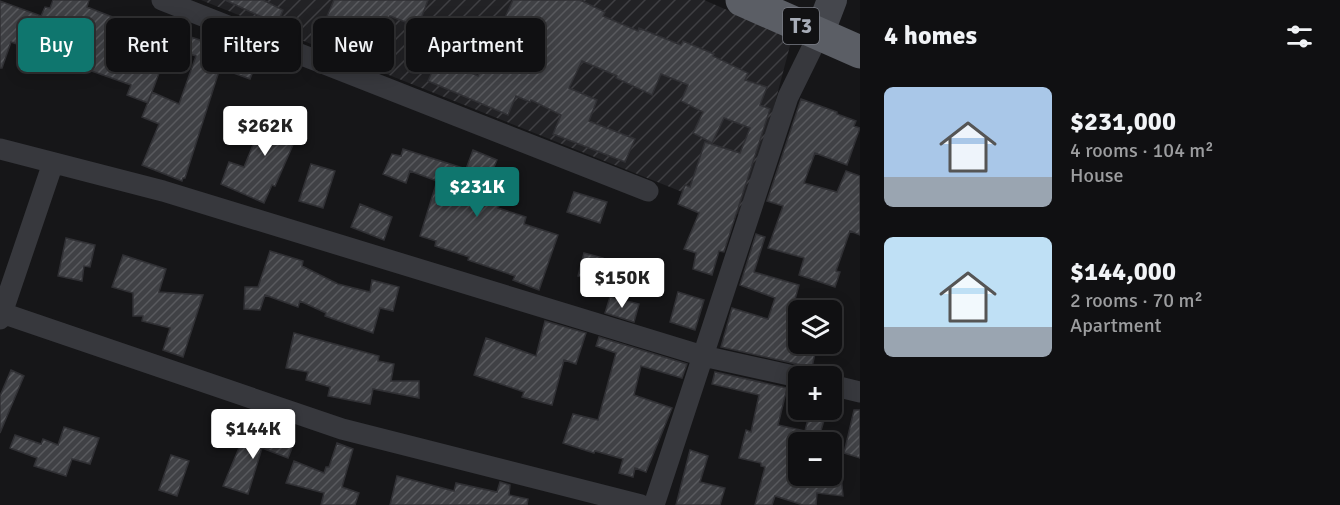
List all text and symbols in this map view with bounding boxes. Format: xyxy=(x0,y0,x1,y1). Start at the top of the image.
road number: T3 xyxy=(783,8,819,44)
chip: Buy xyxy=(18,18,94,72)
chip: Rent xyxy=(106,18,190,72)
chip: Filters xyxy=(202,18,301,72)
chip: New xyxy=(313,18,394,72)
chip: Apartment xyxy=(406,18,545,72)
text: 4 homes xyxy=(884,20,977,52)
icon: filters xyxy=(1283,20,1316,53)
pin: $262K xyxy=(223,106,307,157)
text: $231,000 xyxy=(1070,106,1176,138)
icon: home xyxy=(932,111,1004,183)
text: $262K xyxy=(237,113,293,138)
text: 4 rooms · 104 m² xyxy=(1070,138,1214,163)
text: House xyxy=(1070,163,1124,188)
pin: $231K xyxy=(435,167,519,218)
text: $231K xyxy=(449,174,505,199)
text: $144,000 xyxy=(1070,256,1176,288)
pin: $150K xyxy=(580,258,664,309)
icon: home xyxy=(932,261,1004,333)
text: $150K xyxy=(594,265,650,290)
text: 2 rooms · 70 m² xyxy=(1070,288,1203,313)
map controls xyxy=(788,300,842,486)
button: layers xyxy=(788,300,842,354)
text: Apartment xyxy=(1070,313,1162,338)
button: + xyxy=(788,366,842,420)
pin: $144K xyxy=(211,409,295,460)
text: $144K xyxy=(225,416,281,441)
button: − xyxy=(788,432,842,486)

